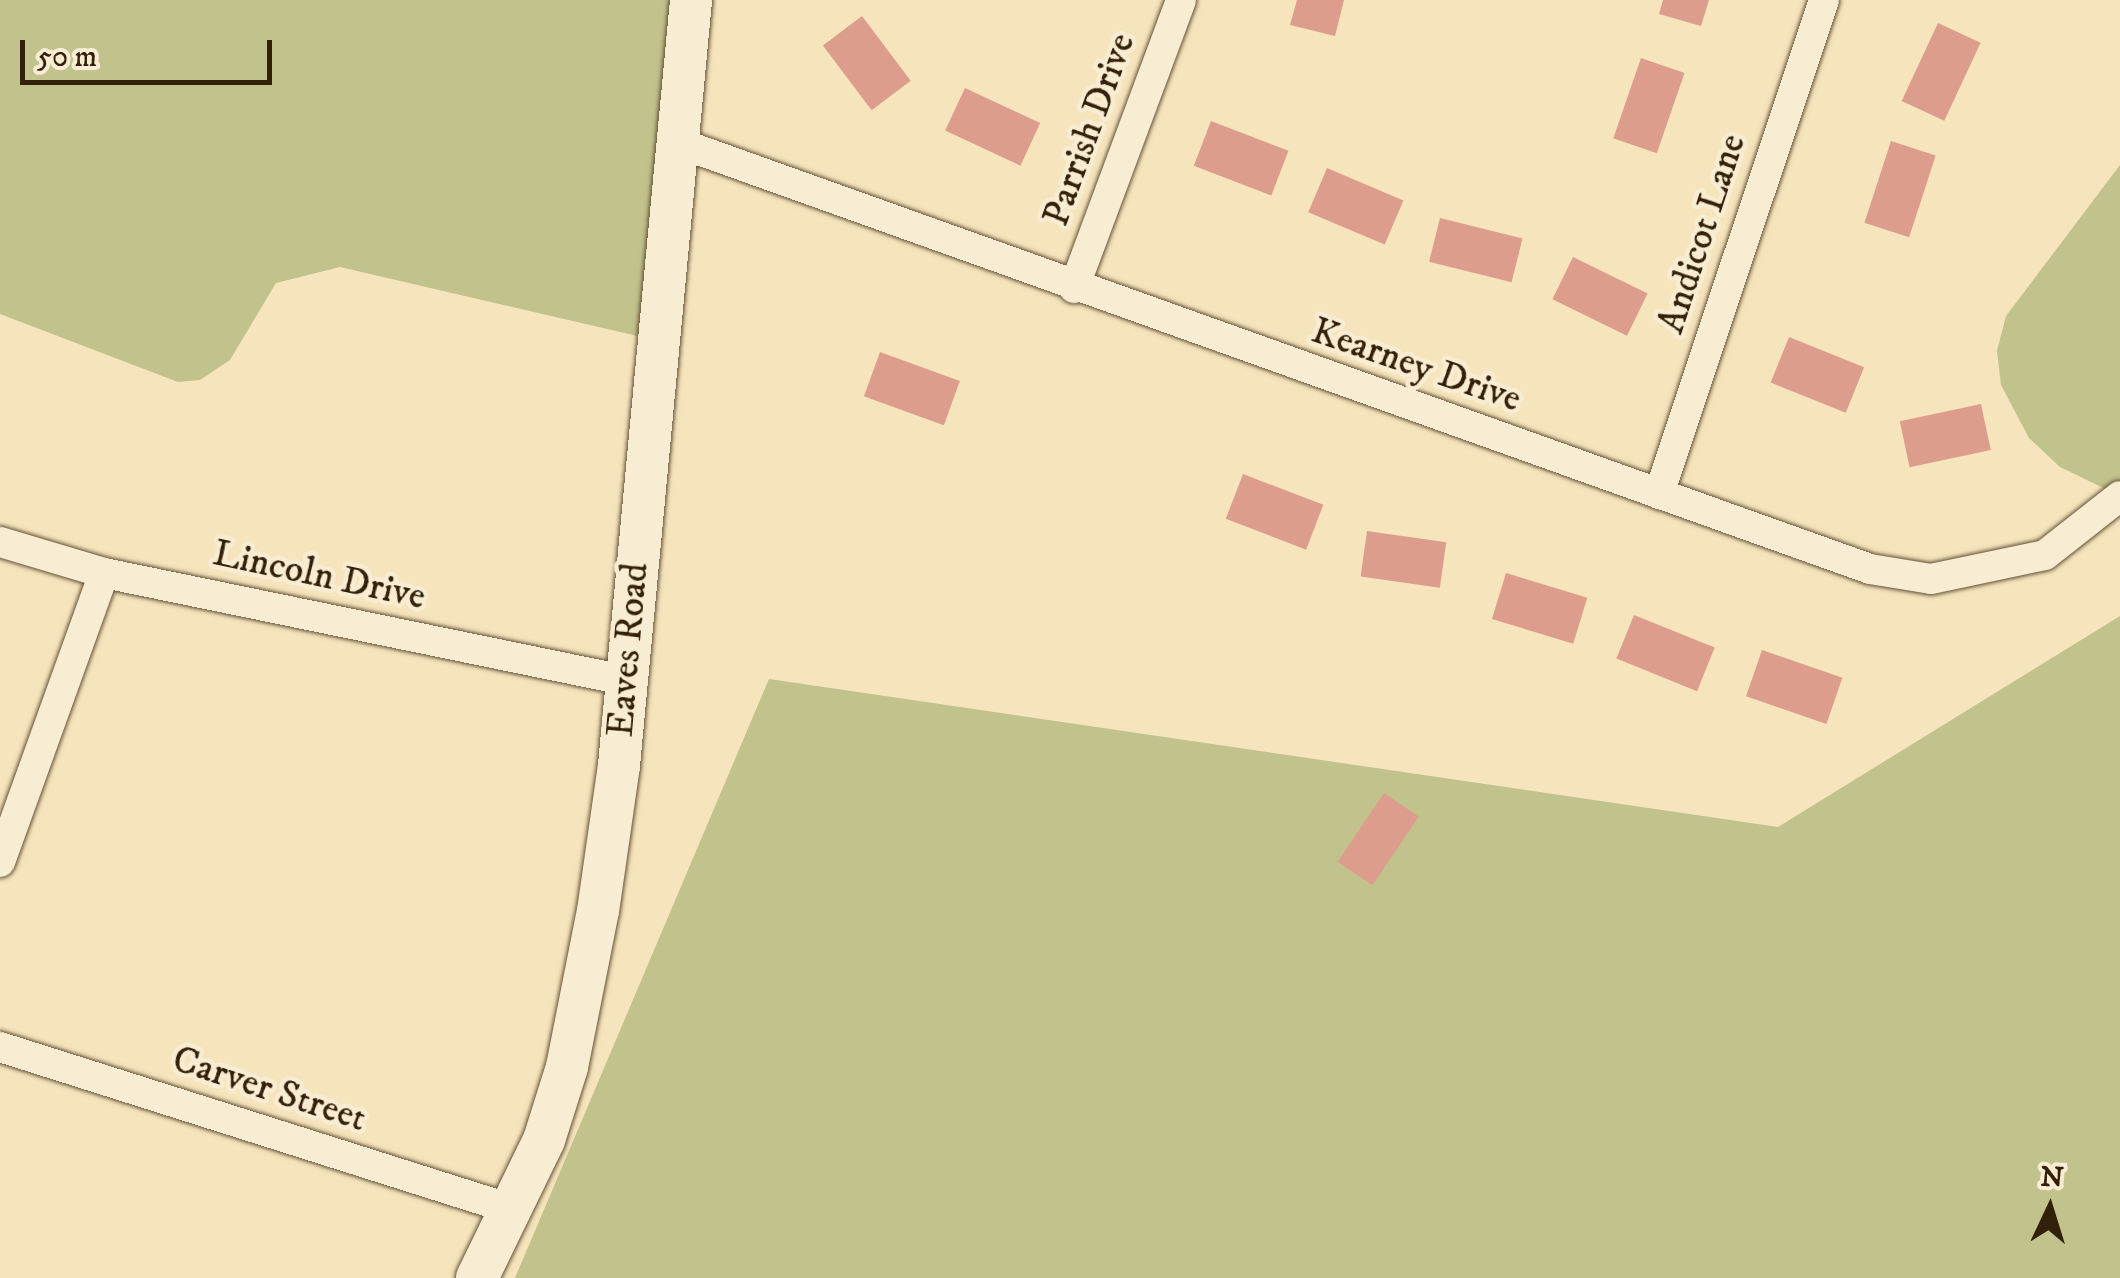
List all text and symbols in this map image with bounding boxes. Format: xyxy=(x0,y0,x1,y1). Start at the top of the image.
scale bar xyxy=(25,20,278,82)
street label: Parrish Drive xyxy=(1034,27,1146,233)
text: 50 m xyxy=(37,39,97,76)
street label: Andicot Lane xyxy=(1649,129,1757,339)
street label: Kearney Drive xyxy=(1305,309,1527,423)
street label: Lincoln Drive xyxy=(209,531,429,621)
street label: Eaves Road xyxy=(599,561,659,739)
street label: Carver Street xyxy=(167,1037,371,1143)
north arrow xyxy=(2000,1158,2100,1258)
text: N xyxy=(2039,1159,2065,1196)

